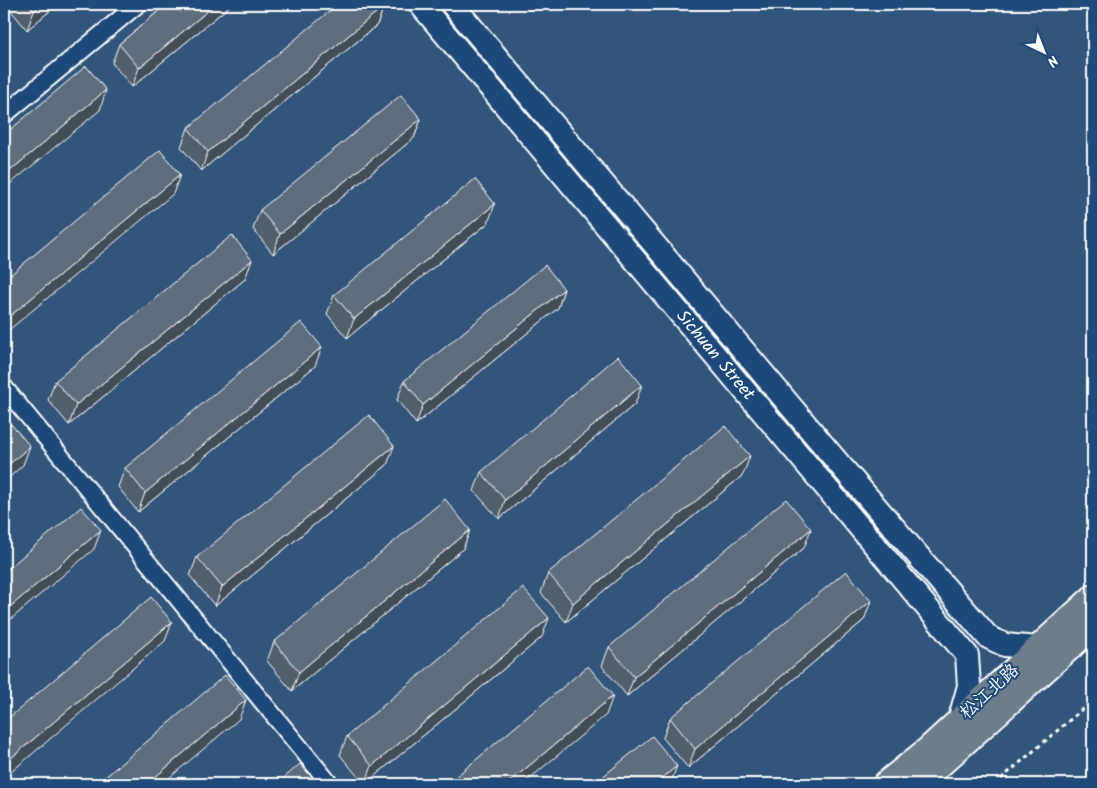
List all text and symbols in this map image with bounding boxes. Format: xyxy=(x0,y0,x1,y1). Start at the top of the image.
north arrow xyxy=(1020,28,1070,78)
text: N xyxy=(1041,50,1063,72)
street label: Sichuan Street xyxy=(668,304,763,408)
street label: 松江北路 xyxy=(954,657,1026,727)

